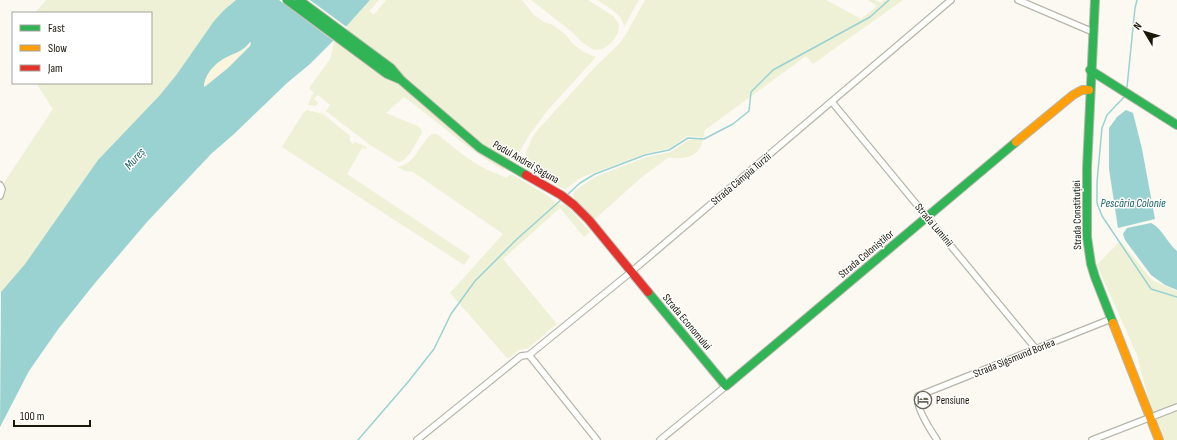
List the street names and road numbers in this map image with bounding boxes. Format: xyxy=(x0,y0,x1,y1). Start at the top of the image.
street label: Podul Andrei Șaguna xyxy=(490,138,562,186)
street label: Strada Câmpia Turzii xyxy=(708,150,774,208)
street label: Strada Constituției xyxy=(1070,180,1084,250)
street label: Strada Luminii xyxy=(912,201,956,249)
street label: Strada Coloniștilor xyxy=(836,227,896,281)
street label: Strada Economului xyxy=(660,291,714,353)
street label: Strada Sigsmund Borlea xyxy=(971,336,1057,380)

